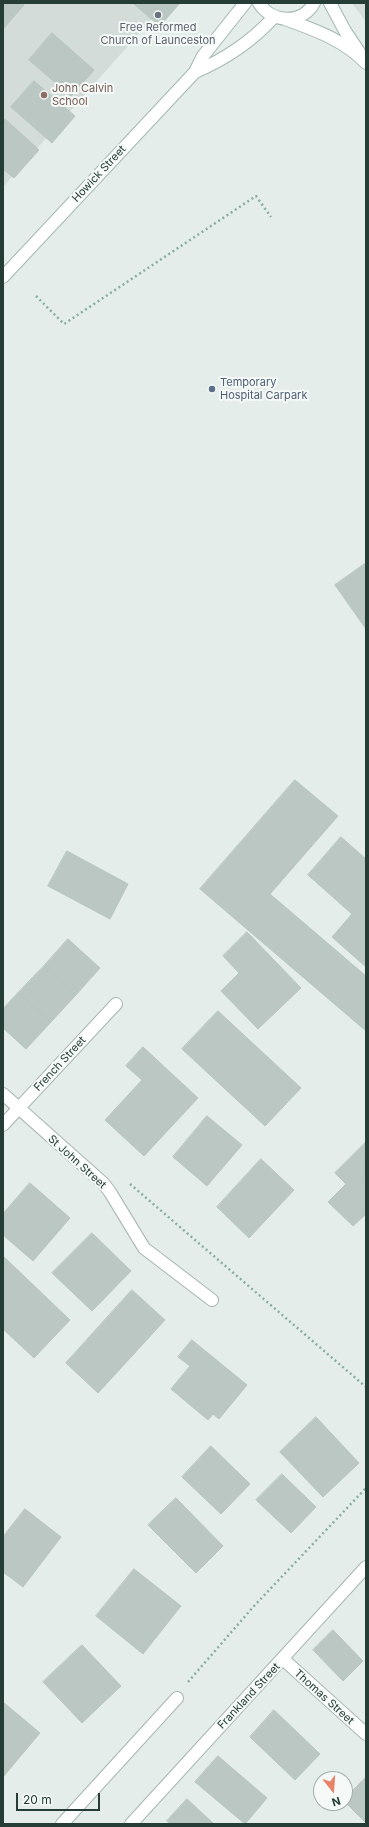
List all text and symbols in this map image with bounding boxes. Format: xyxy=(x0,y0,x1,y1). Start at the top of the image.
marker: Free Reformed Church of Launceston xyxy=(153,10,163,20)
place label: Free Reformed Church of Launceston xyxy=(100,21,216,47)
place label: John Calvin School xyxy=(52,82,113,108)
marker: John Calvin School xyxy=(39,90,49,100)
street label: Howick Street xyxy=(69,143,129,205)
place label: Temporary Hospital Carpark xyxy=(220,376,307,402)
marker: Temporary Hospital Carpark xyxy=(207,384,217,394)
street label: French Street xyxy=(31,1034,89,1094)
street label: St John Street xyxy=(45,1132,109,1192)
street label: Frankland Street xyxy=(215,1660,283,1732)
street label: Thomas Street xyxy=(291,1667,357,1727)
north arrow xyxy=(313,1771,353,1811)
scale bar xyxy=(18,1785,102,1811)
text: 20 m xyxy=(23,1792,52,1807)
text: N xyxy=(330,1794,342,1809)

